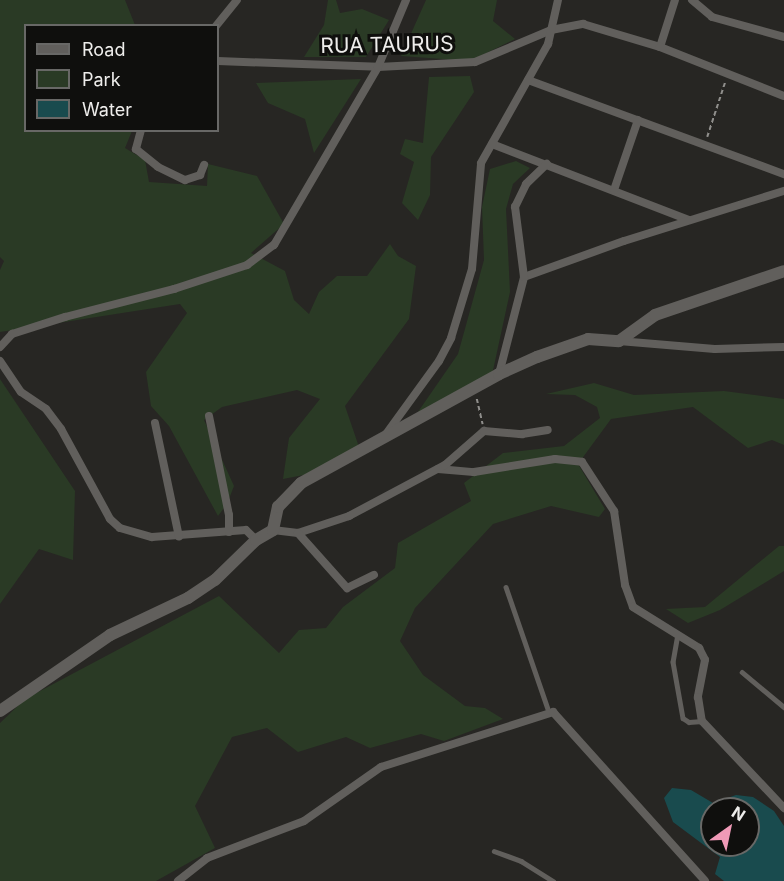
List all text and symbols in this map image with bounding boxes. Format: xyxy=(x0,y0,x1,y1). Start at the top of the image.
legend xyxy=(24,24,219,132)
street label: RUA TAURUS xyxy=(320,31,454,59)
text: Road xyxy=(82,39,125,60)
text: Park xyxy=(82,69,121,90)
text: Water xyxy=(82,99,132,120)
north arrow xyxy=(700,797,760,857)
text: N xyxy=(728,802,749,825)

